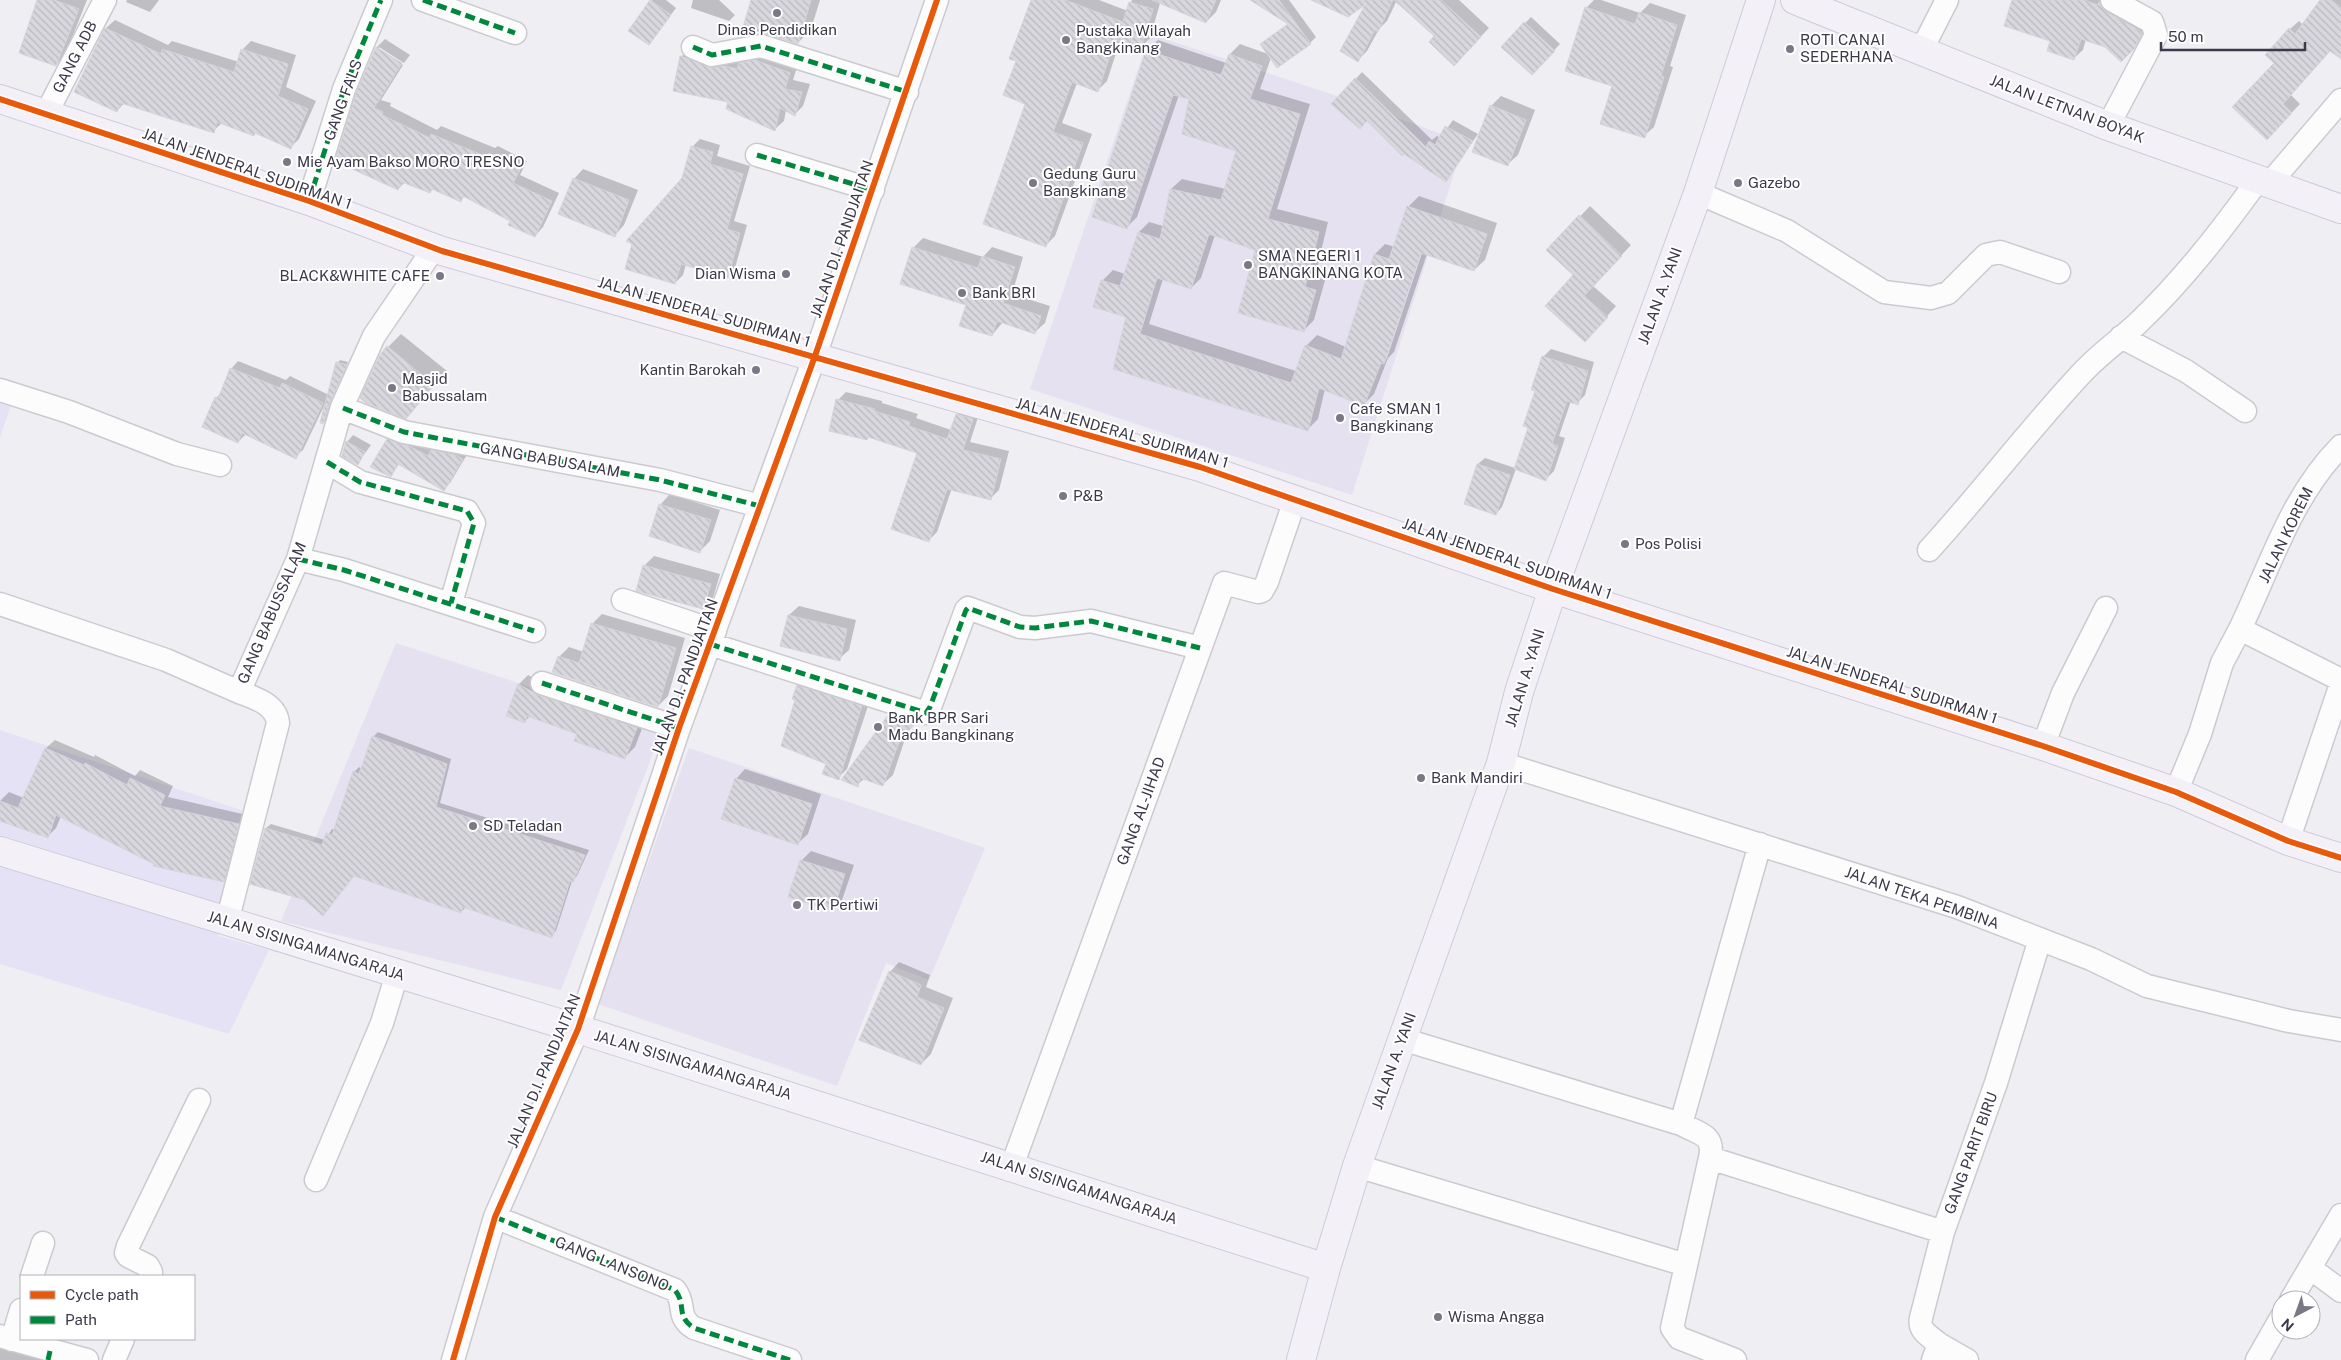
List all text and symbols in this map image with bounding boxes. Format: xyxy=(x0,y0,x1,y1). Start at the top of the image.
marker: Dinas Pendidikan xyxy=(771,7,783,19)
street label: GANG ADB xyxy=(49,18,100,96)
scale bar xyxy=(2161,20,2305,52)
place label: Dinas Pendidikan xyxy=(717,21,837,38)
place label: Pustaka Wilayah Bangkinang xyxy=(1076,22,1191,56)
text: 50 m xyxy=(2168,28,2203,45)
place label: ROTI CANAI SEDERHANA xyxy=(1800,31,1894,65)
marker: Pustaka Wilayah Bangkinang xyxy=(1060,34,1072,46)
marker: ROTI CANAI SEDERHANA xyxy=(1784,43,1796,55)
street label: GANG FALS xyxy=(320,57,365,143)
street label: JALAN LETNAN BOYAK xyxy=(1988,71,2147,146)
street label: JALAN JENDERAL SUDIRMAN 1 xyxy=(140,125,354,212)
place label: Mie Ayam Bakso MORO TRESNO xyxy=(297,153,524,170)
marker: Mie Ayam Bakso MORO TRESNO xyxy=(281,156,293,168)
street label: JALAN D.I. PANDJAITAN xyxy=(807,158,877,320)
place label: Gedung Guru Bangkinang xyxy=(1043,165,1136,199)
place label: Gazebo xyxy=(1748,174,1800,191)
marker: Gedung Guru Bangkinang xyxy=(1027,177,1039,189)
marker: Gazebo xyxy=(1732,177,1744,189)
street label: JALAN A. YANI xyxy=(1634,245,1685,347)
place label: SMA NEGERI 1 BANGKINANG KOTA xyxy=(1258,247,1403,281)
marker: SMA NEGERI 1 BANGKINANG KOTA xyxy=(1242,259,1254,271)
place label: Dian Wisma xyxy=(695,265,776,282)
place label: BLACK&WHITE CAFE xyxy=(279,267,430,284)
marker: Dian Wisma xyxy=(780,268,792,280)
marker: BLACK&WHITE CAFE xyxy=(434,270,446,282)
street label: JALAN JENDERAL SUDIRMAN 1 xyxy=(596,273,812,350)
place label: Bank BRI xyxy=(972,284,1036,301)
marker: Bank BRI xyxy=(956,287,968,299)
place label: Kantin Barokah xyxy=(640,361,746,378)
marker: Kantin Barokah xyxy=(750,364,762,376)
place label: Masjid Babussalam xyxy=(402,370,487,404)
marker: Masjid Babussalam xyxy=(386,382,398,394)
street label: JALAN JENDERAL SUDIRMAN 1 xyxy=(1014,394,1230,471)
place label: Cafe SMAN 1 Bangkinang xyxy=(1350,400,1441,434)
marker: Cafe SMAN 1 Bangkinang xyxy=(1334,412,1346,424)
street label: GANG BABUSALAM xyxy=(479,439,622,480)
street label: JALAN KOREM xyxy=(2255,484,2316,585)
place label: P&B xyxy=(1073,487,1103,504)
marker: P&B xyxy=(1057,490,1069,502)
street label: JALAN JENDERAL SUDIRMAN 1 xyxy=(1400,515,1614,602)
place label: Pos Polisi xyxy=(1635,535,1701,552)
marker: Pos Polisi xyxy=(1619,538,1631,550)
street label: GANG BABUSSALAM xyxy=(234,539,309,686)
street label: JALAN D.I. PANDJAITAN xyxy=(648,596,721,758)
street label: JALAN A. YANI xyxy=(1501,626,1548,729)
street label: JALAN JENDERAL SUDIRMAN 1 xyxy=(1785,642,2000,727)
place label: Bank BPR Sari Madu Bangkinang xyxy=(888,709,1014,743)
marker: Bank BPR Sari Madu Bangkinang xyxy=(872,721,884,733)
street label: GANG AL-JIHAD xyxy=(1113,754,1168,867)
place label: Bank Mandiri xyxy=(1431,769,1523,786)
marker: Bank Mandiri xyxy=(1415,772,1427,784)
place label: SD Teladan xyxy=(483,817,562,834)
marker: SD Teladan xyxy=(467,820,479,832)
street label: JALAN TEKA PEMBINA xyxy=(1843,863,2002,932)
place label: TK Pertiwi xyxy=(807,896,878,913)
marker: TK Pertiwi xyxy=(791,899,803,911)
street label: JALAN SISINGAMANGARAJA xyxy=(205,907,407,984)
street label: JALAN D.I. PANDJAITAN xyxy=(503,991,584,1150)
street label: JALAN A. YANI xyxy=(1368,1010,1419,1112)
street label: JALAN SISINGAMANGARAJA xyxy=(592,1026,794,1103)
street label: GANG PARIT BIRU xyxy=(1941,1089,2001,1216)
street label: JALAN SISINGAMANGARAJA xyxy=(979,1148,1180,1228)
street label: GANG LANSONO xyxy=(553,1233,672,1294)
legend xyxy=(20,1275,195,1340)
text: Cycle path xyxy=(65,1286,139,1303)
north arrow xyxy=(2271,1290,2321,1340)
place label: Wisma Angga xyxy=(1448,1308,1544,1325)
text: Path xyxy=(65,1311,97,1328)
marker: Wisma Angga xyxy=(1432,1311,1444,1323)
text: N xyxy=(2278,1315,2297,1334)

